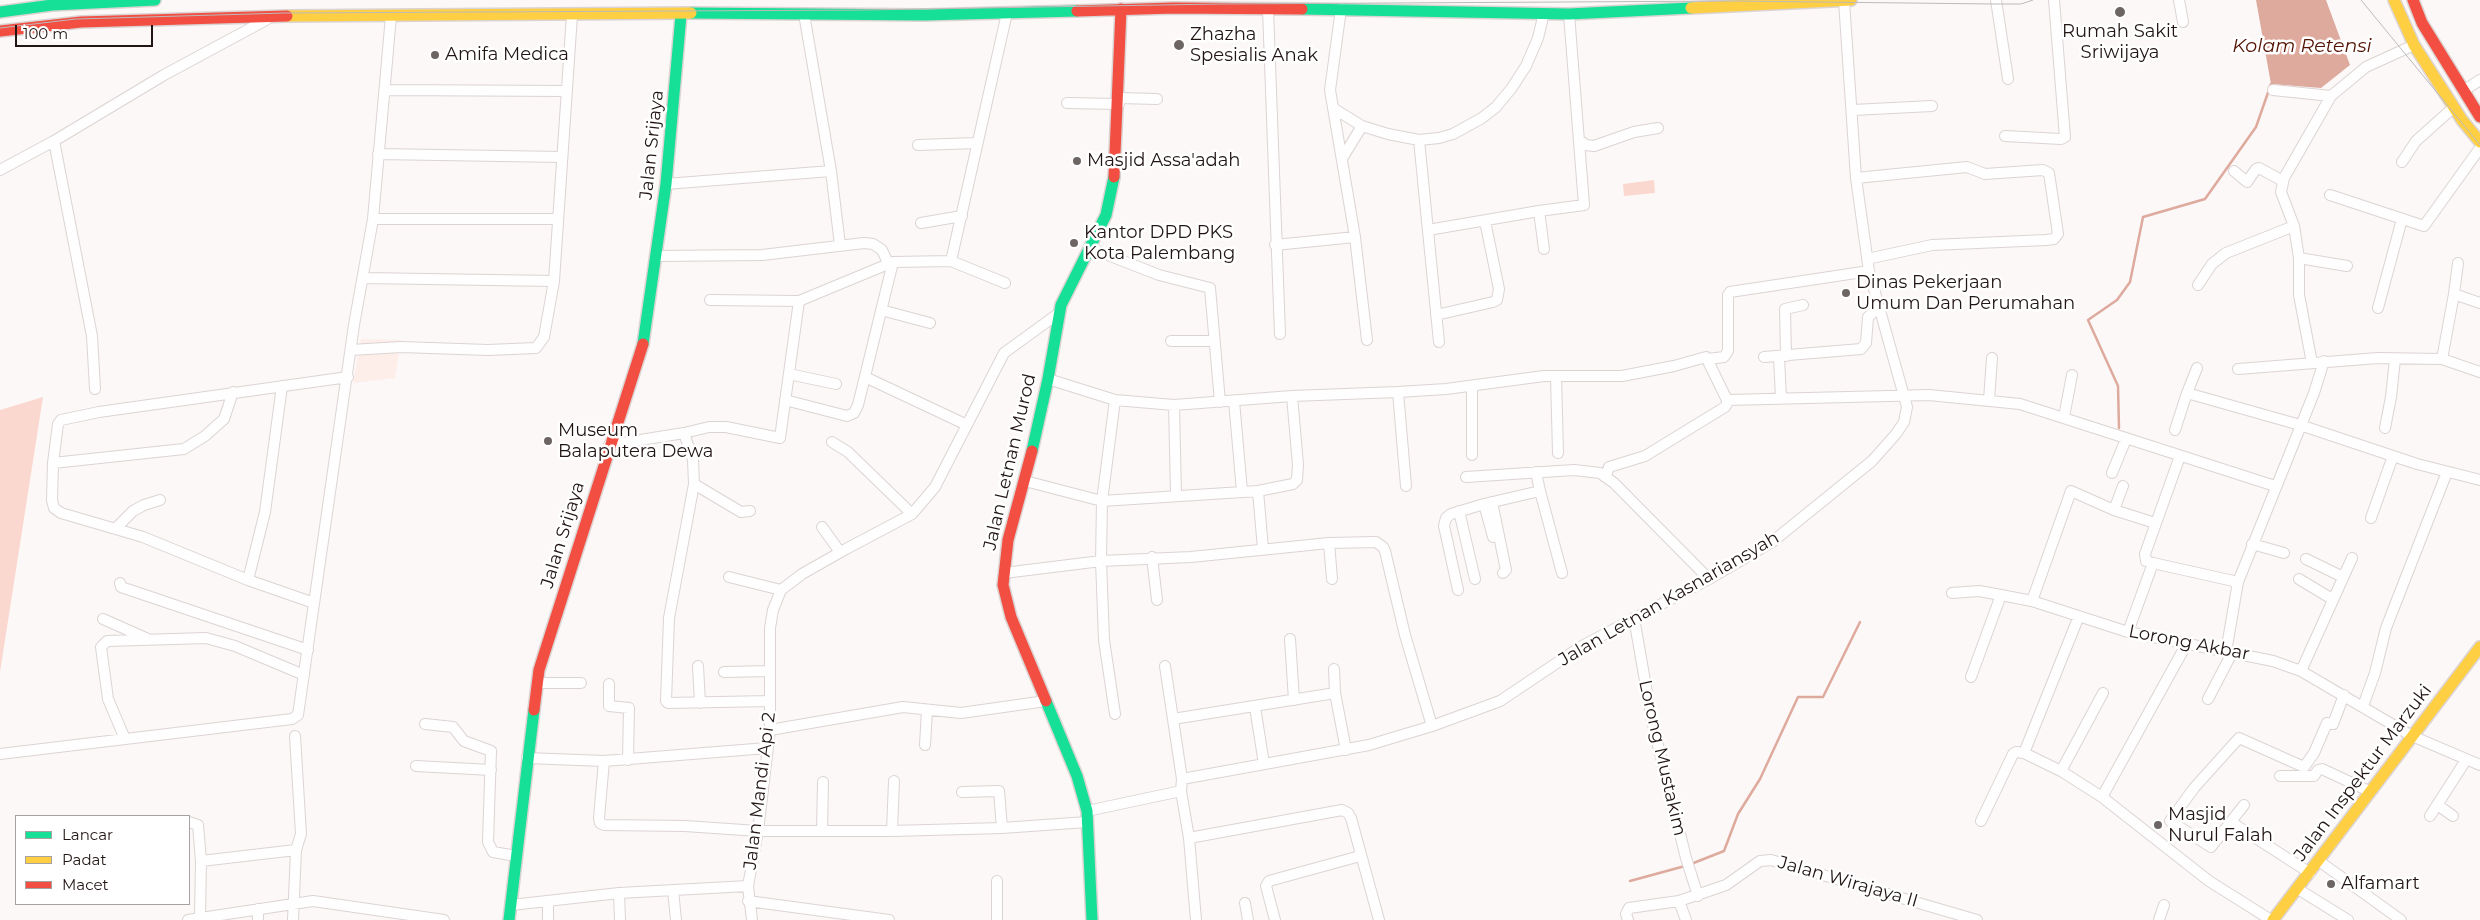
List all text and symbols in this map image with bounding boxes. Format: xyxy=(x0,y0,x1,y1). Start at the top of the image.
marker: Rumah Sakit Sriwijaya xyxy=(2113,5,2127,19)
scale bar xyxy=(18,15,155,47)
place label: Rumah Sakit Sriwijaya xyxy=(2062,21,2178,64)
text: 100 m xyxy=(23,24,68,43)
place label: Zhazha Spesialis Anak xyxy=(1190,24,1318,66)
water label: Kolam Retensi xyxy=(2232,35,2372,57)
marker: Zhazha Spesialis Anak xyxy=(1172,38,1186,52)
place label: Amifa Medica xyxy=(445,44,569,66)
marker: Amifa Medica xyxy=(429,49,441,61)
street label: Jalan Srijaya xyxy=(635,89,669,201)
place label: Masjid Assa'adah xyxy=(1087,150,1241,172)
marker: Masjid Assa'adah xyxy=(1071,155,1083,167)
place label: Kantor DPD PKS Kota Palembang xyxy=(1084,222,1235,264)
marker: Kantor DPD PKS Kota Palembang xyxy=(1068,237,1080,249)
place label: Dinas Pekerjaan Umum Dan Perumahan xyxy=(1856,272,2075,314)
marker: Dinas Pekerjaan Umum Dan Perumahan xyxy=(1840,287,1852,299)
street label: Jalan Letnan Murod xyxy=(979,372,1041,552)
place label: Museum Balaputera Dewa xyxy=(558,420,713,462)
marker: Museum Balaputera Dewa xyxy=(542,435,554,447)
street label: Jalan Srijaya xyxy=(537,479,589,591)
street label: Jalan Letnan Kasnariansyah xyxy=(1555,527,1783,671)
street label: Lorong Akbar xyxy=(2127,621,2251,665)
street label: Lorong Mustakim xyxy=(1634,678,1690,838)
street label: Jalan Inspektur Marzuki xyxy=(2290,680,2436,866)
street label: Jalan Mandi Api 2 xyxy=(740,711,780,871)
place label: Masjid Nurul Falah xyxy=(2168,804,2273,846)
legend xyxy=(15,815,190,905)
marker: Masjid Nurul Falah xyxy=(2152,819,2164,831)
text: Lancar xyxy=(62,825,113,844)
text: Padat xyxy=(62,850,107,869)
street label: Jalan Wirajaya II xyxy=(1776,852,1920,912)
place label: Alfamart xyxy=(2341,873,2420,895)
text: Macet xyxy=(62,875,109,894)
marker: Alfamart xyxy=(2325,878,2337,890)

